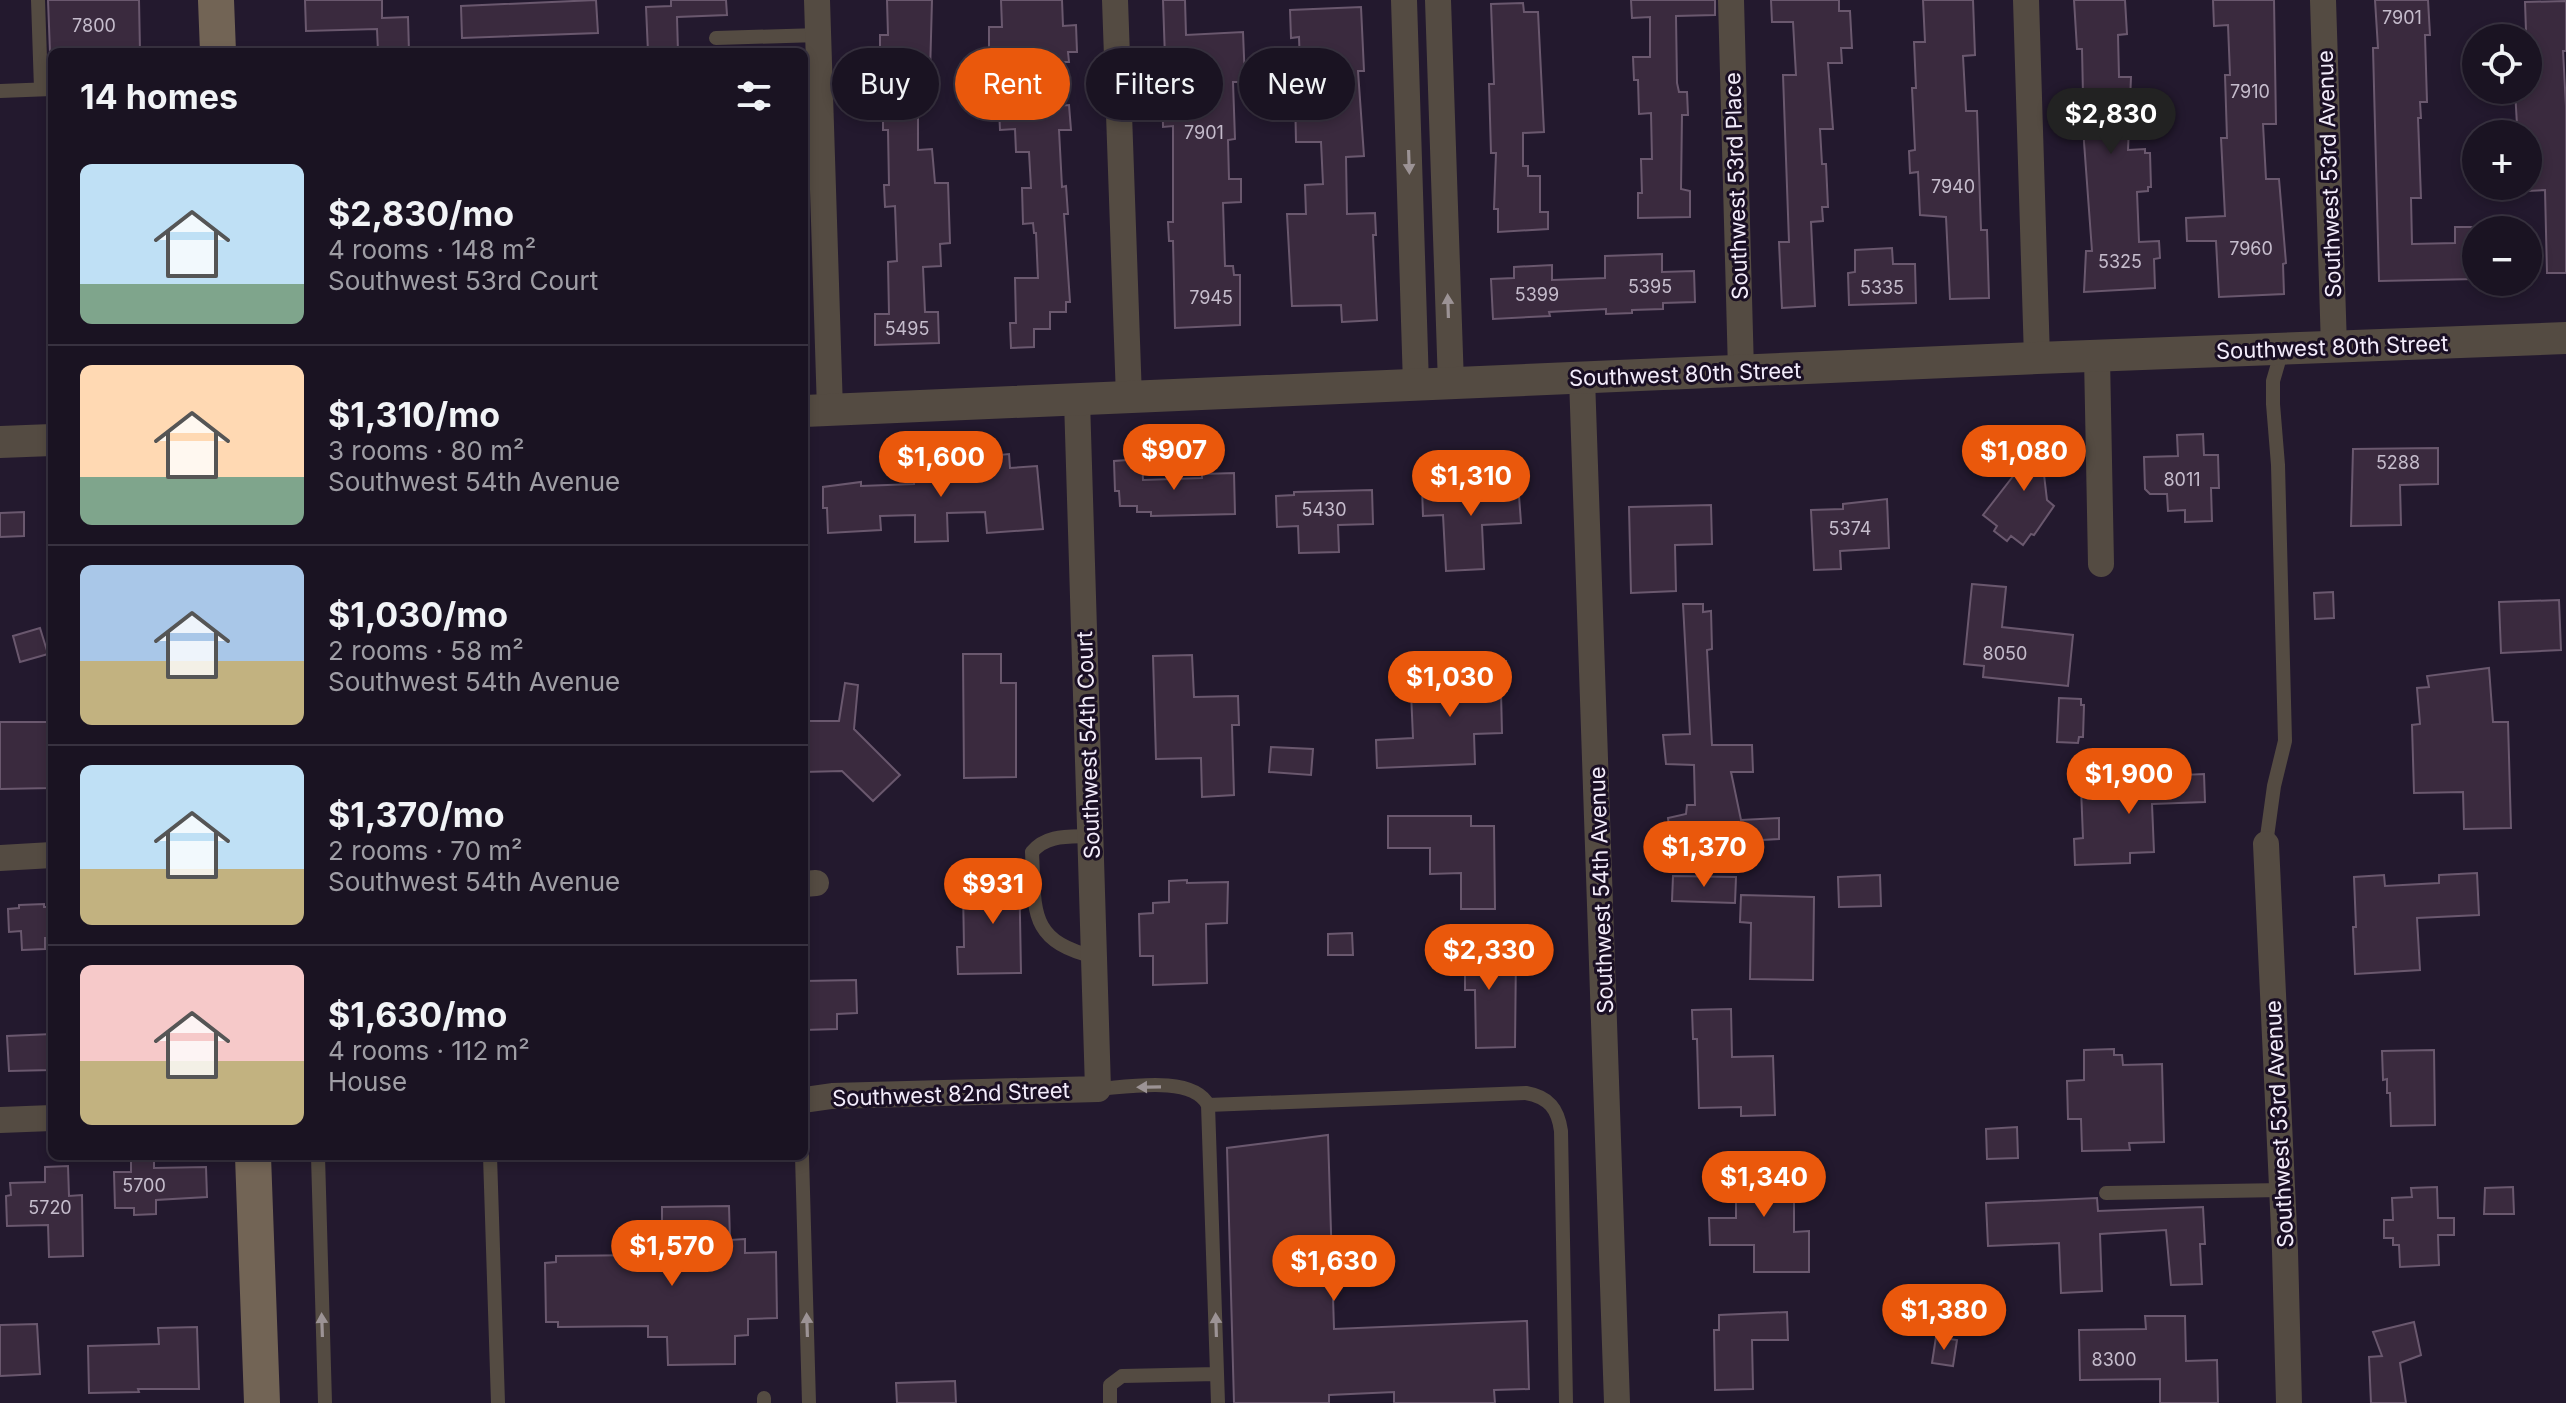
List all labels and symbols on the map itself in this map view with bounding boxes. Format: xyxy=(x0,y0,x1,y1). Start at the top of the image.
house number: 7901 xyxy=(2382,7,2422,28)
house number: 7800 xyxy=(72,15,116,36)
street label: Southwest 53rd Avenue xyxy=(2312,50,2346,298)
street label: Southwest 53rd Place xyxy=(1719,72,1753,300)
house number: 7910 xyxy=(2230,81,2270,102)
pin: $2,830 xyxy=(2046,88,2176,156)
house number: 7901 xyxy=(1184,122,1224,143)
one-way arrow xyxy=(1403,150,1416,175)
house number: 7940 xyxy=(1931,176,1975,197)
house number: 7960 xyxy=(2229,238,2273,259)
house number: 5325 xyxy=(2098,251,2142,272)
house number: 5395 xyxy=(1628,276,1672,297)
house number: 5335 xyxy=(1860,277,1904,298)
house number: 5399 xyxy=(1515,284,1559,305)
house number: 7945 xyxy=(1189,287,1233,308)
one-way arrow xyxy=(1442,293,1455,318)
house number: 5495 xyxy=(885,318,929,339)
street label: Southwest 80th Street xyxy=(2215,330,2449,364)
street label: Southwest 80th Street xyxy=(1568,357,1802,391)
pin: $907 xyxy=(1127,424,1221,492)
pin: $1,080 xyxy=(1959,425,2089,493)
pin: $1,600 xyxy=(876,431,1006,499)
pin: $1,310 xyxy=(1406,450,1536,518)
house number: 5288 xyxy=(2376,452,2420,473)
house number: 8011 xyxy=(2163,469,2201,490)
house number: 5430 xyxy=(1301,499,1347,520)
house number: 5374 xyxy=(1829,518,1871,539)
street label: Southwest 54th Court xyxy=(1071,631,1105,859)
house number: 8050 xyxy=(1983,643,2027,664)
pin: $1,030 xyxy=(1385,651,1515,719)
pin: $1,900 xyxy=(2064,748,2194,816)
street label: Southwest 54th Avenue xyxy=(1584,766,1618,1014)
pin: $1,370 xyxy=(1639,821,1769,889)
pin: $931 xyxy=(946,858,1040,926)
pin: $2,330 xyxy=(1424,924,1554,992)
street label: Southwest 53rd Avenue xyxy=(2260,1000,2298,1248)
street label: Southwest 82nd Street xyxy=(832,1077,1070,1111)
one-way arrow xyxy=(1136,1080,1161,1093)
pin: $1,340 xyxy=(1699,1151,1829,1219)
house number: 5700 xyxy=(122,1175,166,1196)
house number: 5720 xyxy=(28,1197,72,1218)
pin: $1,570 xyxy=(607,1220,737,1288)
pin: $1,630 xyxy=(1269,1235,1399,1303)
pin: $1,380 xyxy=(1879,1284,2009,1352)
one-way arrow xyxy=(316,1312,329,1337)
one-way arrow xyxy=(800,1312,813,1337)
one-way arrow xyxy=(1210,1312,1222,1337)
house number: 8300 xyxy=(2092,1349,2136,1370)

